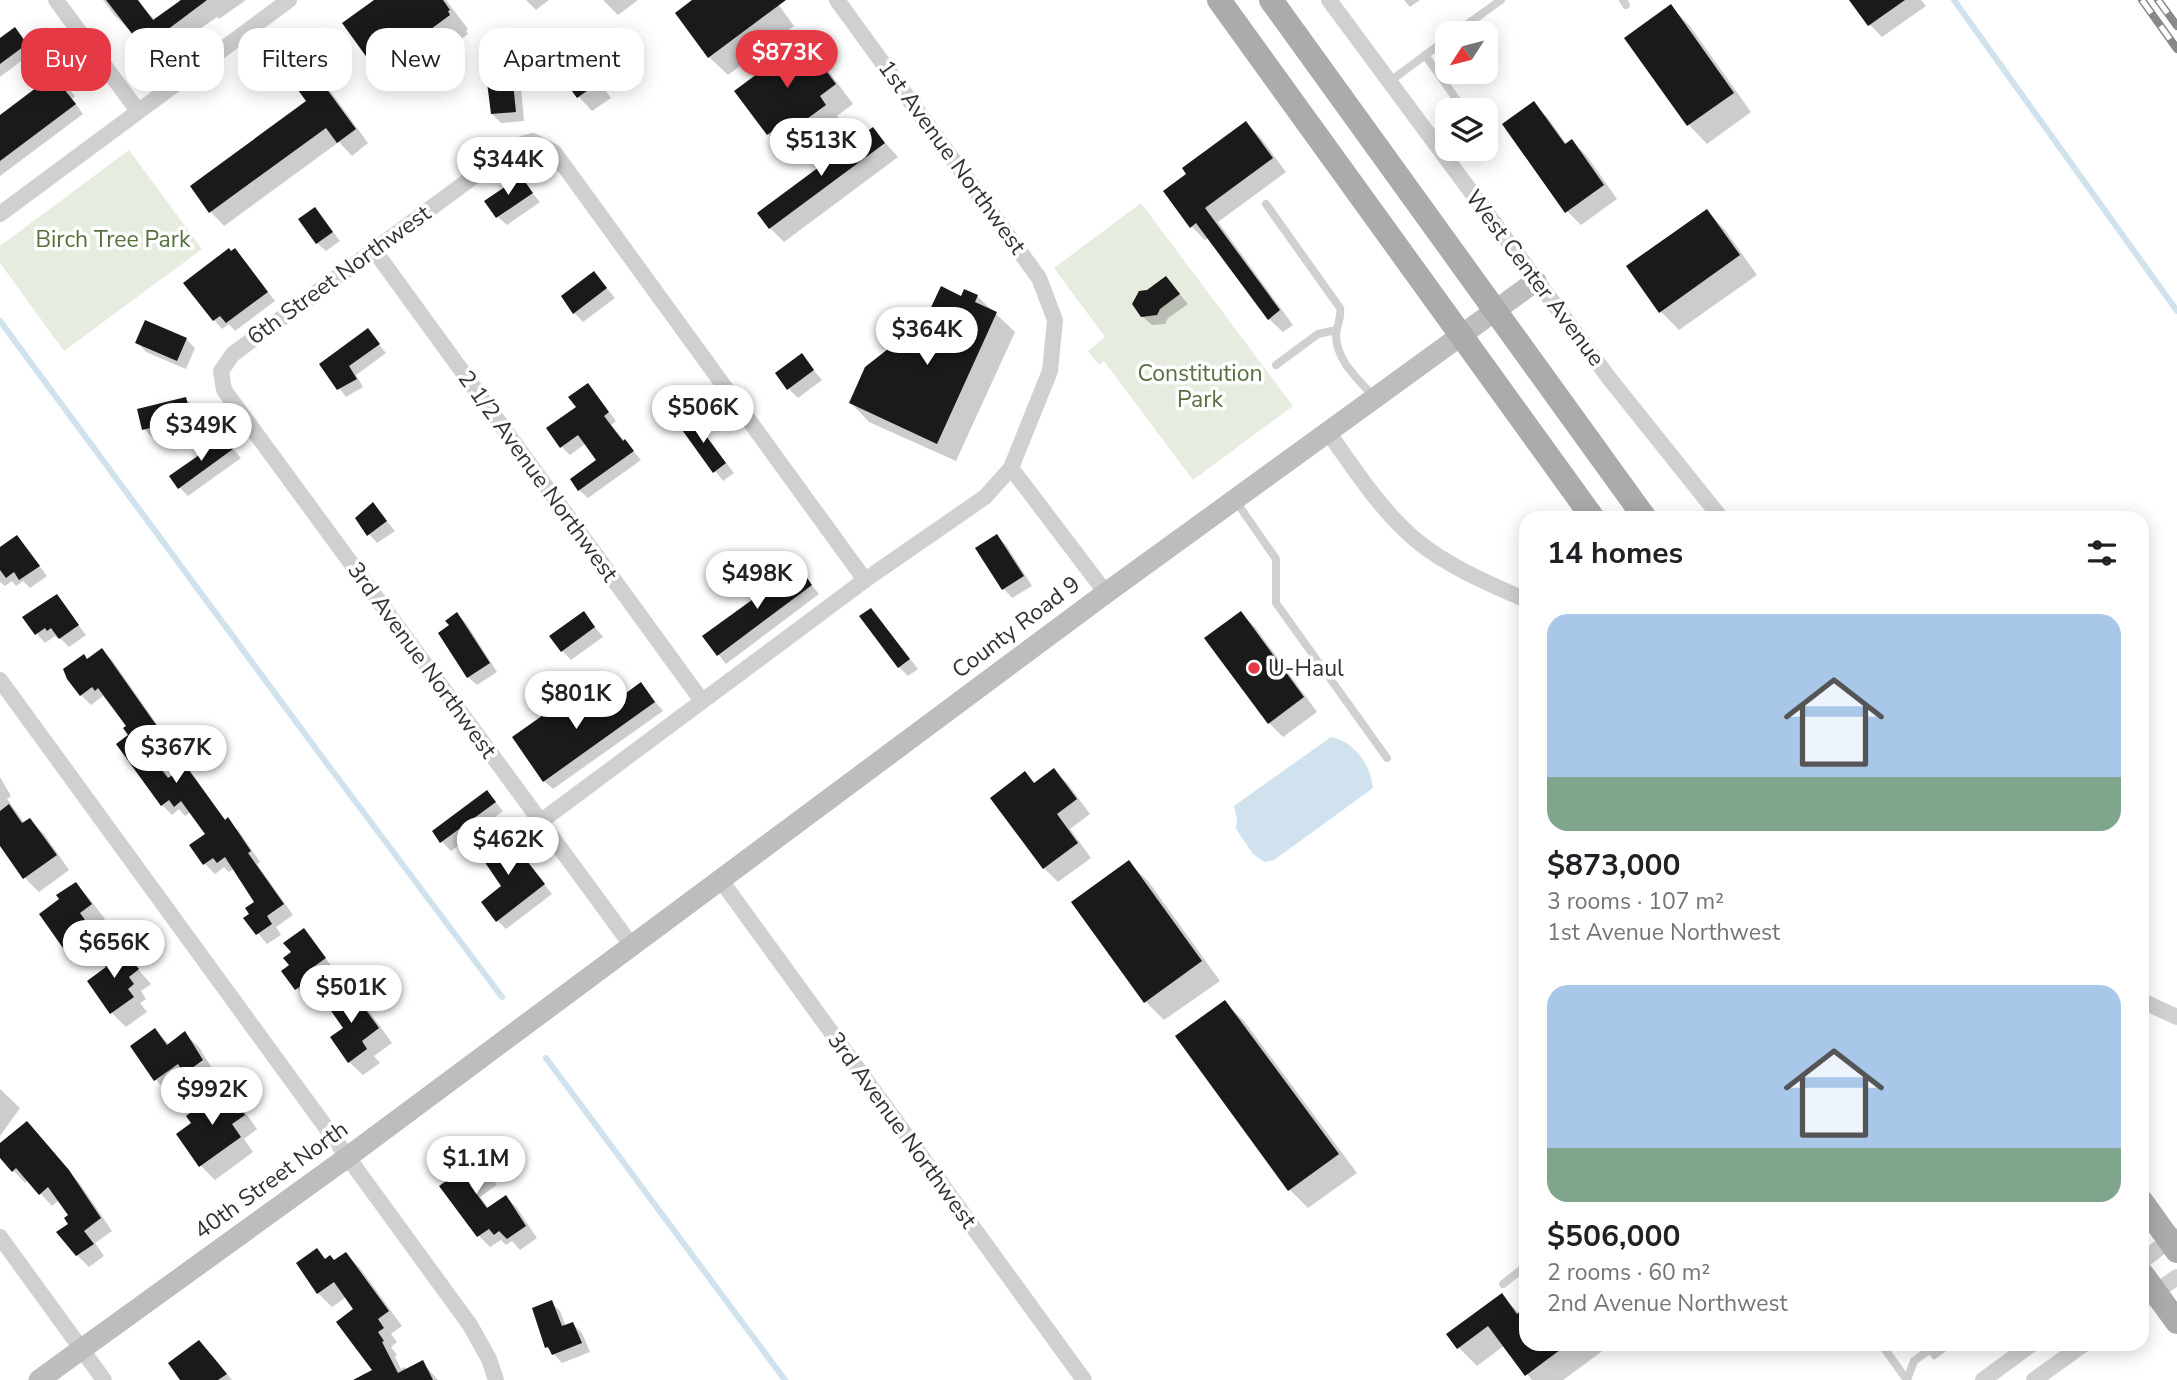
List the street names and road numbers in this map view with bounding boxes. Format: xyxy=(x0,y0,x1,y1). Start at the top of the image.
street label: 1st Avenue Northwest xyxy=(871,54,1034,261)
street label: West Center Avenue xyxy=(1458,183,1612,373)
street label: 6th Street Northwest xyxy=(241,197,438,352)
street label: 2 1/2 Avenue Northwest xyxy=(451,364,626,589)
street label: 3rd Avenue Northwest xyxy=(340,556,504,765)
street label: County Road 9 xyxy=(946,569,1086,685)
street label: 3rd Avenue Northwest xyxy=(820,1026,984,1235)
street label: 40th Street North xyxy=(188,1114,354,1246)

